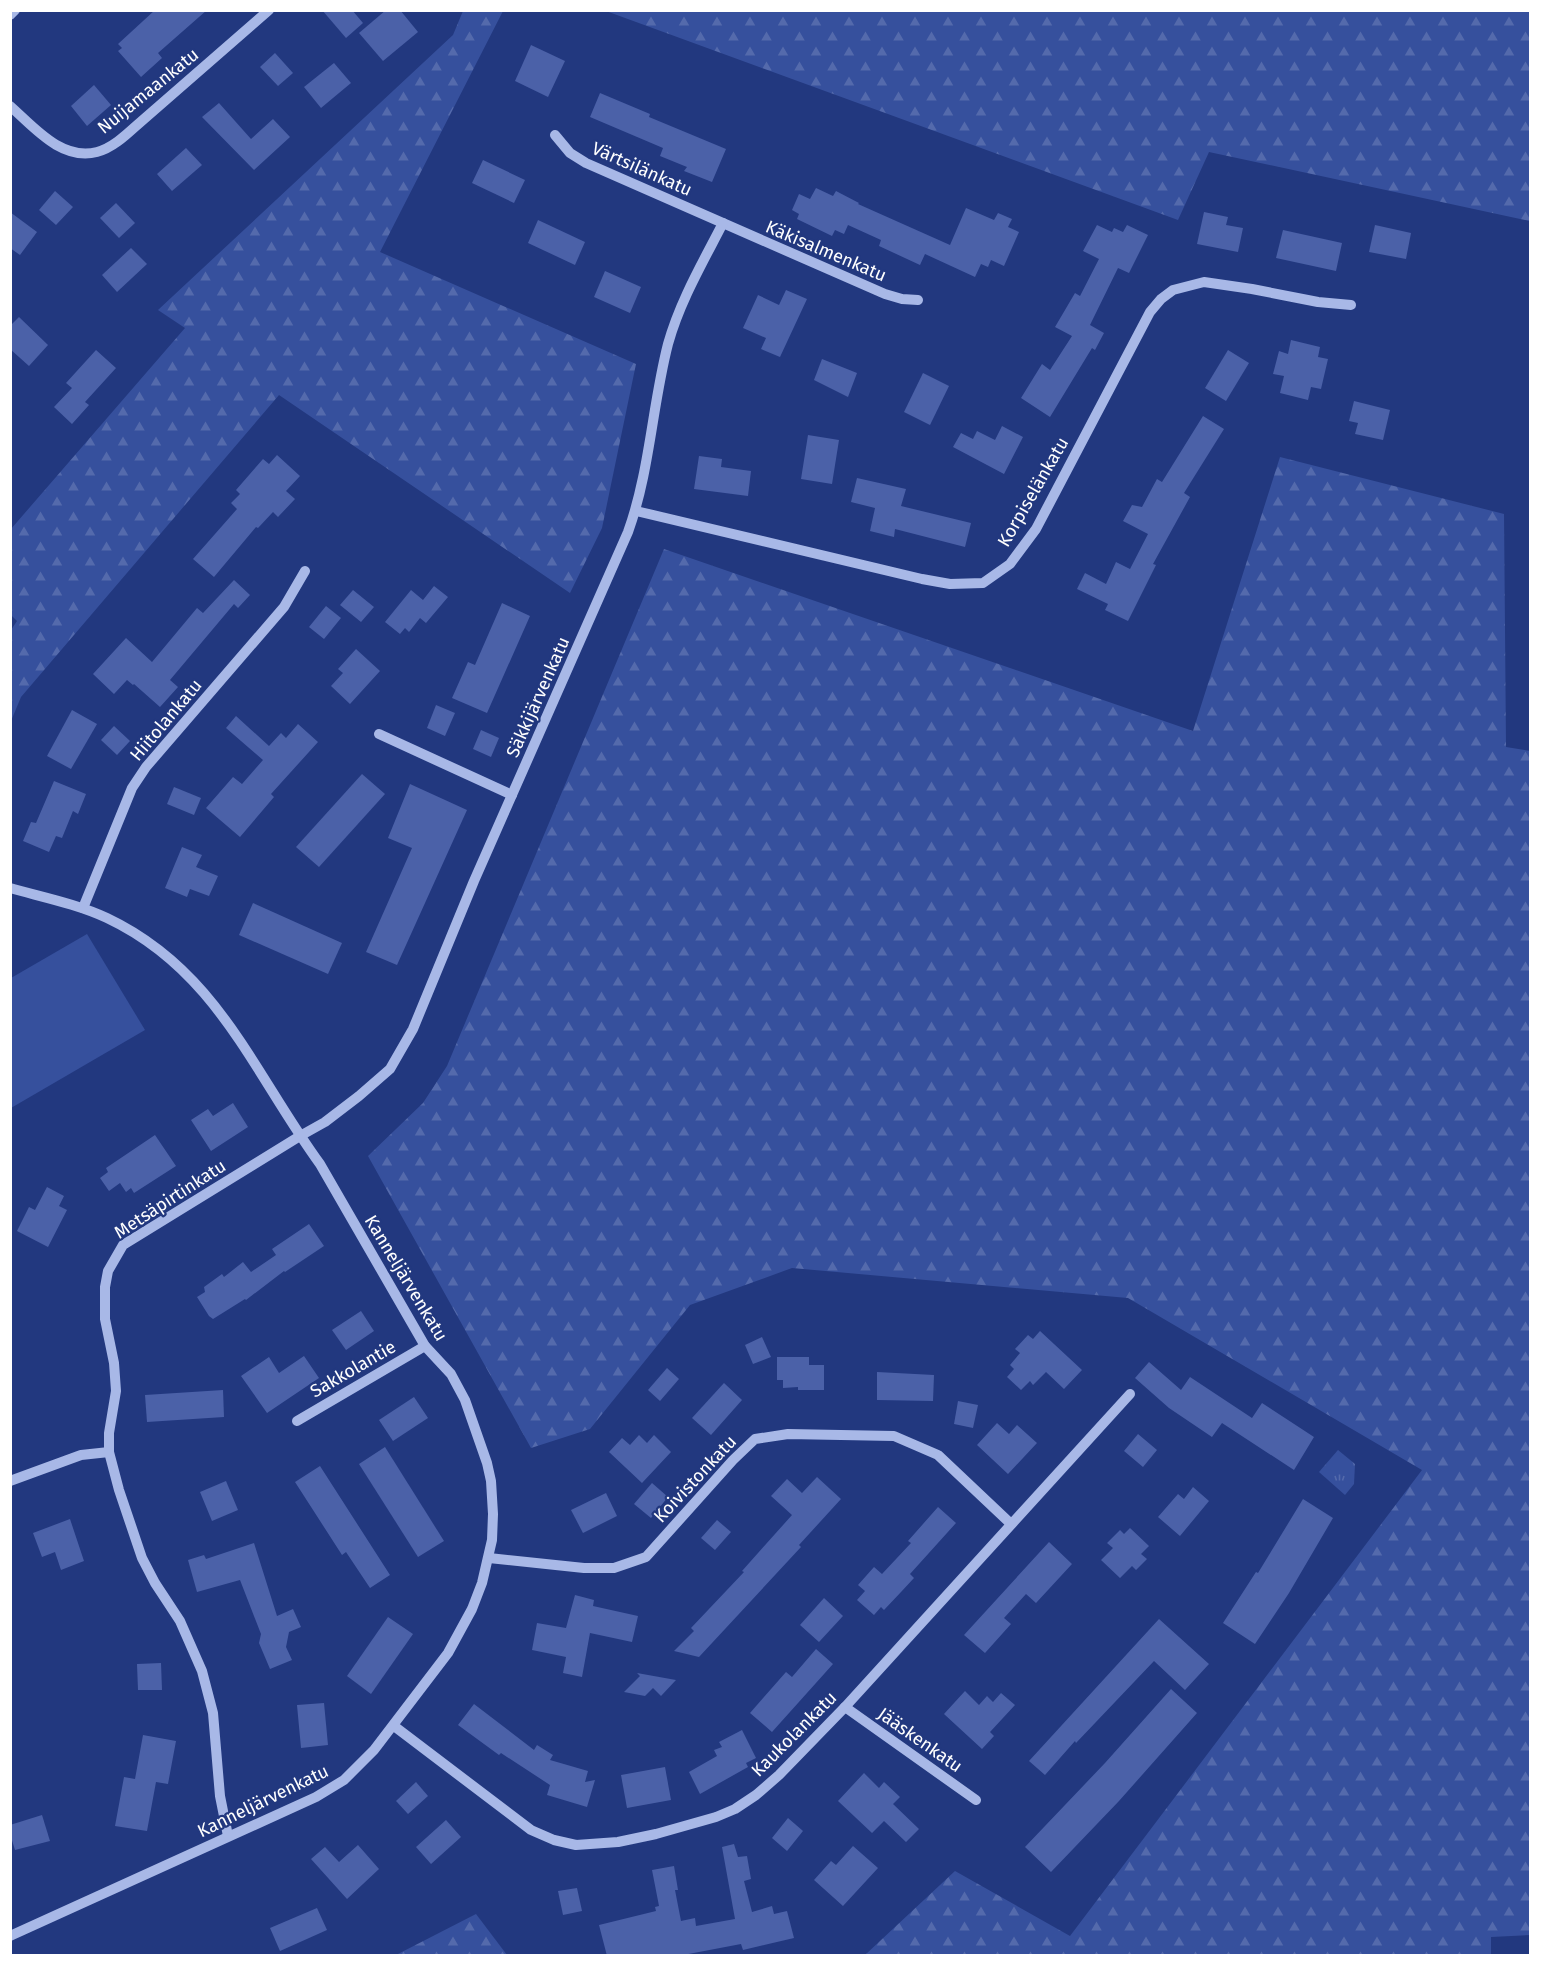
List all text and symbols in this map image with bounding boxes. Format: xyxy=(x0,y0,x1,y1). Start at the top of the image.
street label: Nuijamaankatu xyxy=(93,43,203,139)
street label: Värtsilänkatu xyxy=(589,137,695,201)
street label: Käkisalmenkatu xyxy=(762,216,890,286)
street label: Korpiselänkatu xyxy=(993,433,1073,551)
street label: Säkkijärvenkatu xyxy=(502,633,574,761)
street label: Hiitolankatu xyxy=(125,674,207,766)
street label: Metsäpirtinkatu xyxy=(110,1155,230,1243)
street label: Kanneljärvenkatu xyxy=(360,1211,452,1345)
street label: Sakkolantie xyxy=(306,1336,400,1402)
street label: Koivistonkatu xyxy=(649,1431,741,1527)
street label: Kaukolankatu xyxy=(747,1687,841,1781)
street label: Jääskenkatu xyxy=(873,1703,967,1777)
street label: Kanneljärvenkatu xyxy=(194,1760,332,1842)

